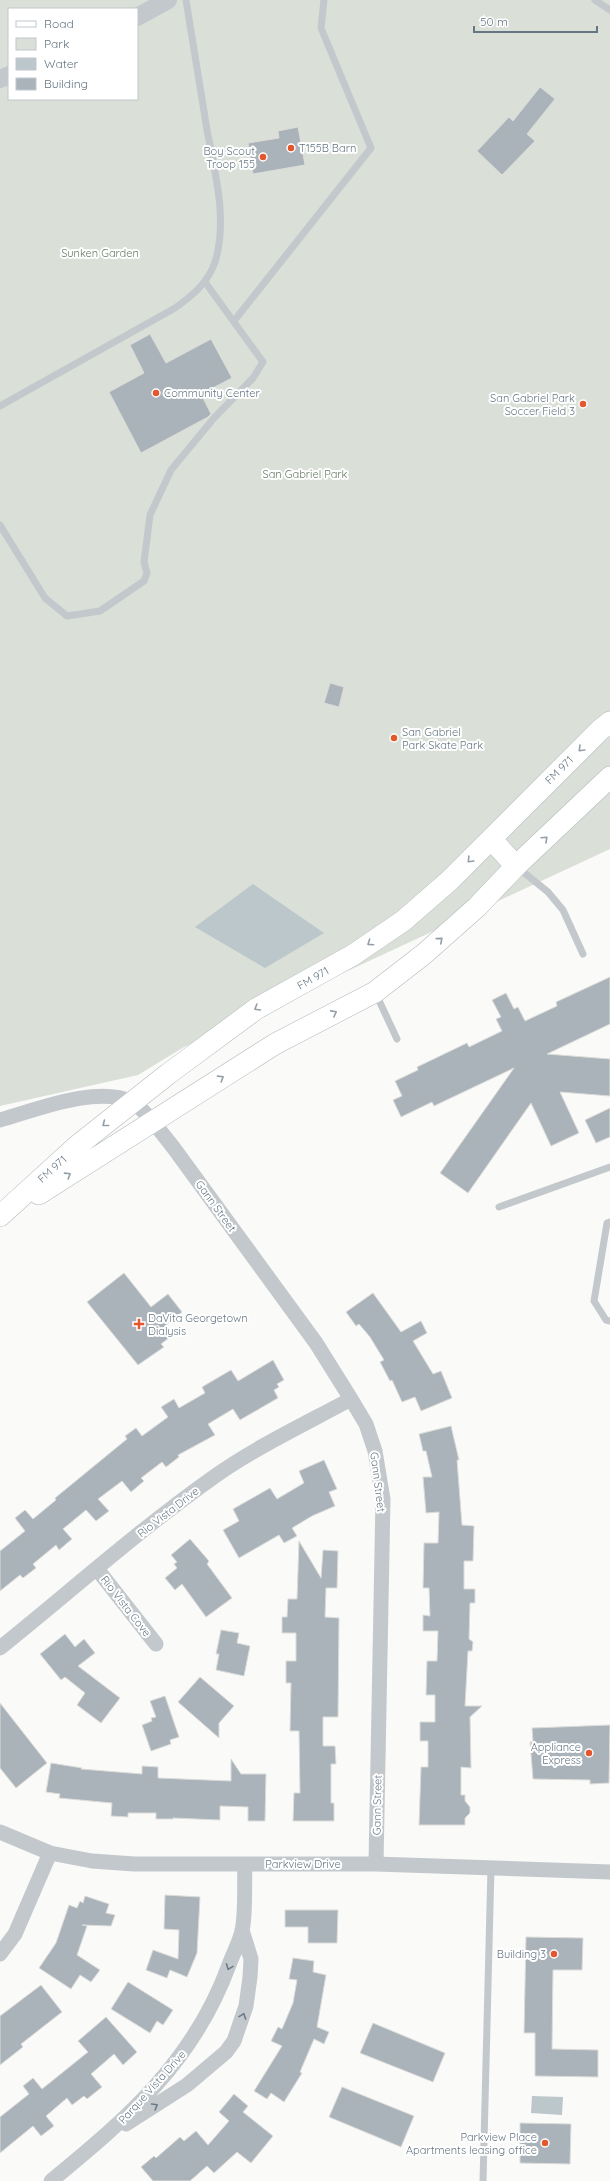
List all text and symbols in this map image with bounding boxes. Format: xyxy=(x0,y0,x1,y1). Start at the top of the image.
legend xyxy=(8,8,138,100)
scale bar xyxy=(474,8,597,34)
text: 50 m xyxy=(480,14,508,29)
text: Road xyxy=(44,16,74,31)
text: Park xyxy=(44,36,69,51)
text: Water xyxy=(44,56,79,71)
text: Building xyxy=(44,76,88,91)
place label: T155B Barn xyxy=(299,141,356,155)
marker: T155B Barn xyxy=(286,143,296,153)
place label: Boy Scout Troop 155 xyxy=(203,144,255,171)
marker: Boy Scout Troop 155 xyxy=(258,152,268,162)
park label: Sunken Garden xyxy=(61,246,139,260)
place label: Community Center xyxy=(164,386,260,400)
marker: Community Center xyxy=(151,388,161,398)
place label: San Gabriel Park Soccer Field 3 xyxy=(490,391,575,418)
marker: San Gabriel Park Soccer Field 3 xyxy=(578,399,588,409)
park label: San Gabriel Park xyxy=(263,467,348,481)
place label: San Gabriel Park Skate Park xyxy=(402,725,483,752)
marker: San Gabriel Park Skate Park xyxy=(389,733,399,743)
one-way arrow xyxy=(578,744,586,752)
street label: FM 971 xyxy=(542,753,576,787)
one-way arrow xyxy=(540,837,547,844)
one-way arrow xyxy=(467,855,474,863)
one-way arrow xyxy=(367,938,374,946)
one-way arrow xyxy=(436,938,443,945)
street label: FM 971 xyxy=(295,963,331,993)
one-way arrow xyxy=(254,1004,261,1011)
one-way arrow xyxy=(329,1011,337,1018)
one-way arrow xyxy=(217,1075,224,1082)
one-way arrow xyxy=(102,1119,109,1126)
street label: FM 971 xyxy=(35,1152,69,1186)
one-way arrow xyxy=(64,1172,71,1180)
street label: Gann Street xyxy=(193,1178,240,1235)
place label: DaVita Georgetown Dialysis xyxy=(148,1311,248,1338)
marker: DaVita Georgetown Dialysis xyxy=(133,1318,145,1330)
street label: Gann Street xyxy=(367,1451,389,1513)
street label: Rio Vista Drive xyxy=(135,1484,201,1540)
street label: Rio Vista Cove xyxy=(98,1573,154,1639)
place label: Appliance Express xyxy=(531,1740,581,1767)
marker: Appliance Express xyxy=(584,1748,594,1758)
street label: Gann Street xyxy=(369,1774,385,1835)
street label: Parkview Drive xyxy=(265,1857,341,1871)
place label: Building 3 xyxy=(497,1947,546,1961)
marker: Building 3 xyxy=(549,1949,559,1959)
one-way arrow xyxy=(225,1963,233,1970)
one-way arrow xyxy=(238,2012,246,2019)
street label: Parque Vista Drive xyxy=(115,2047,189,2127)
one-way arrow xyxy=(151,2104,158,2111)
place label: Parkview Place Apartments leasing office xyxy=(406,2130,537,2157)
marker: Parkview Place Apartments leasing office xyxy=(540,2138,550,2148)

